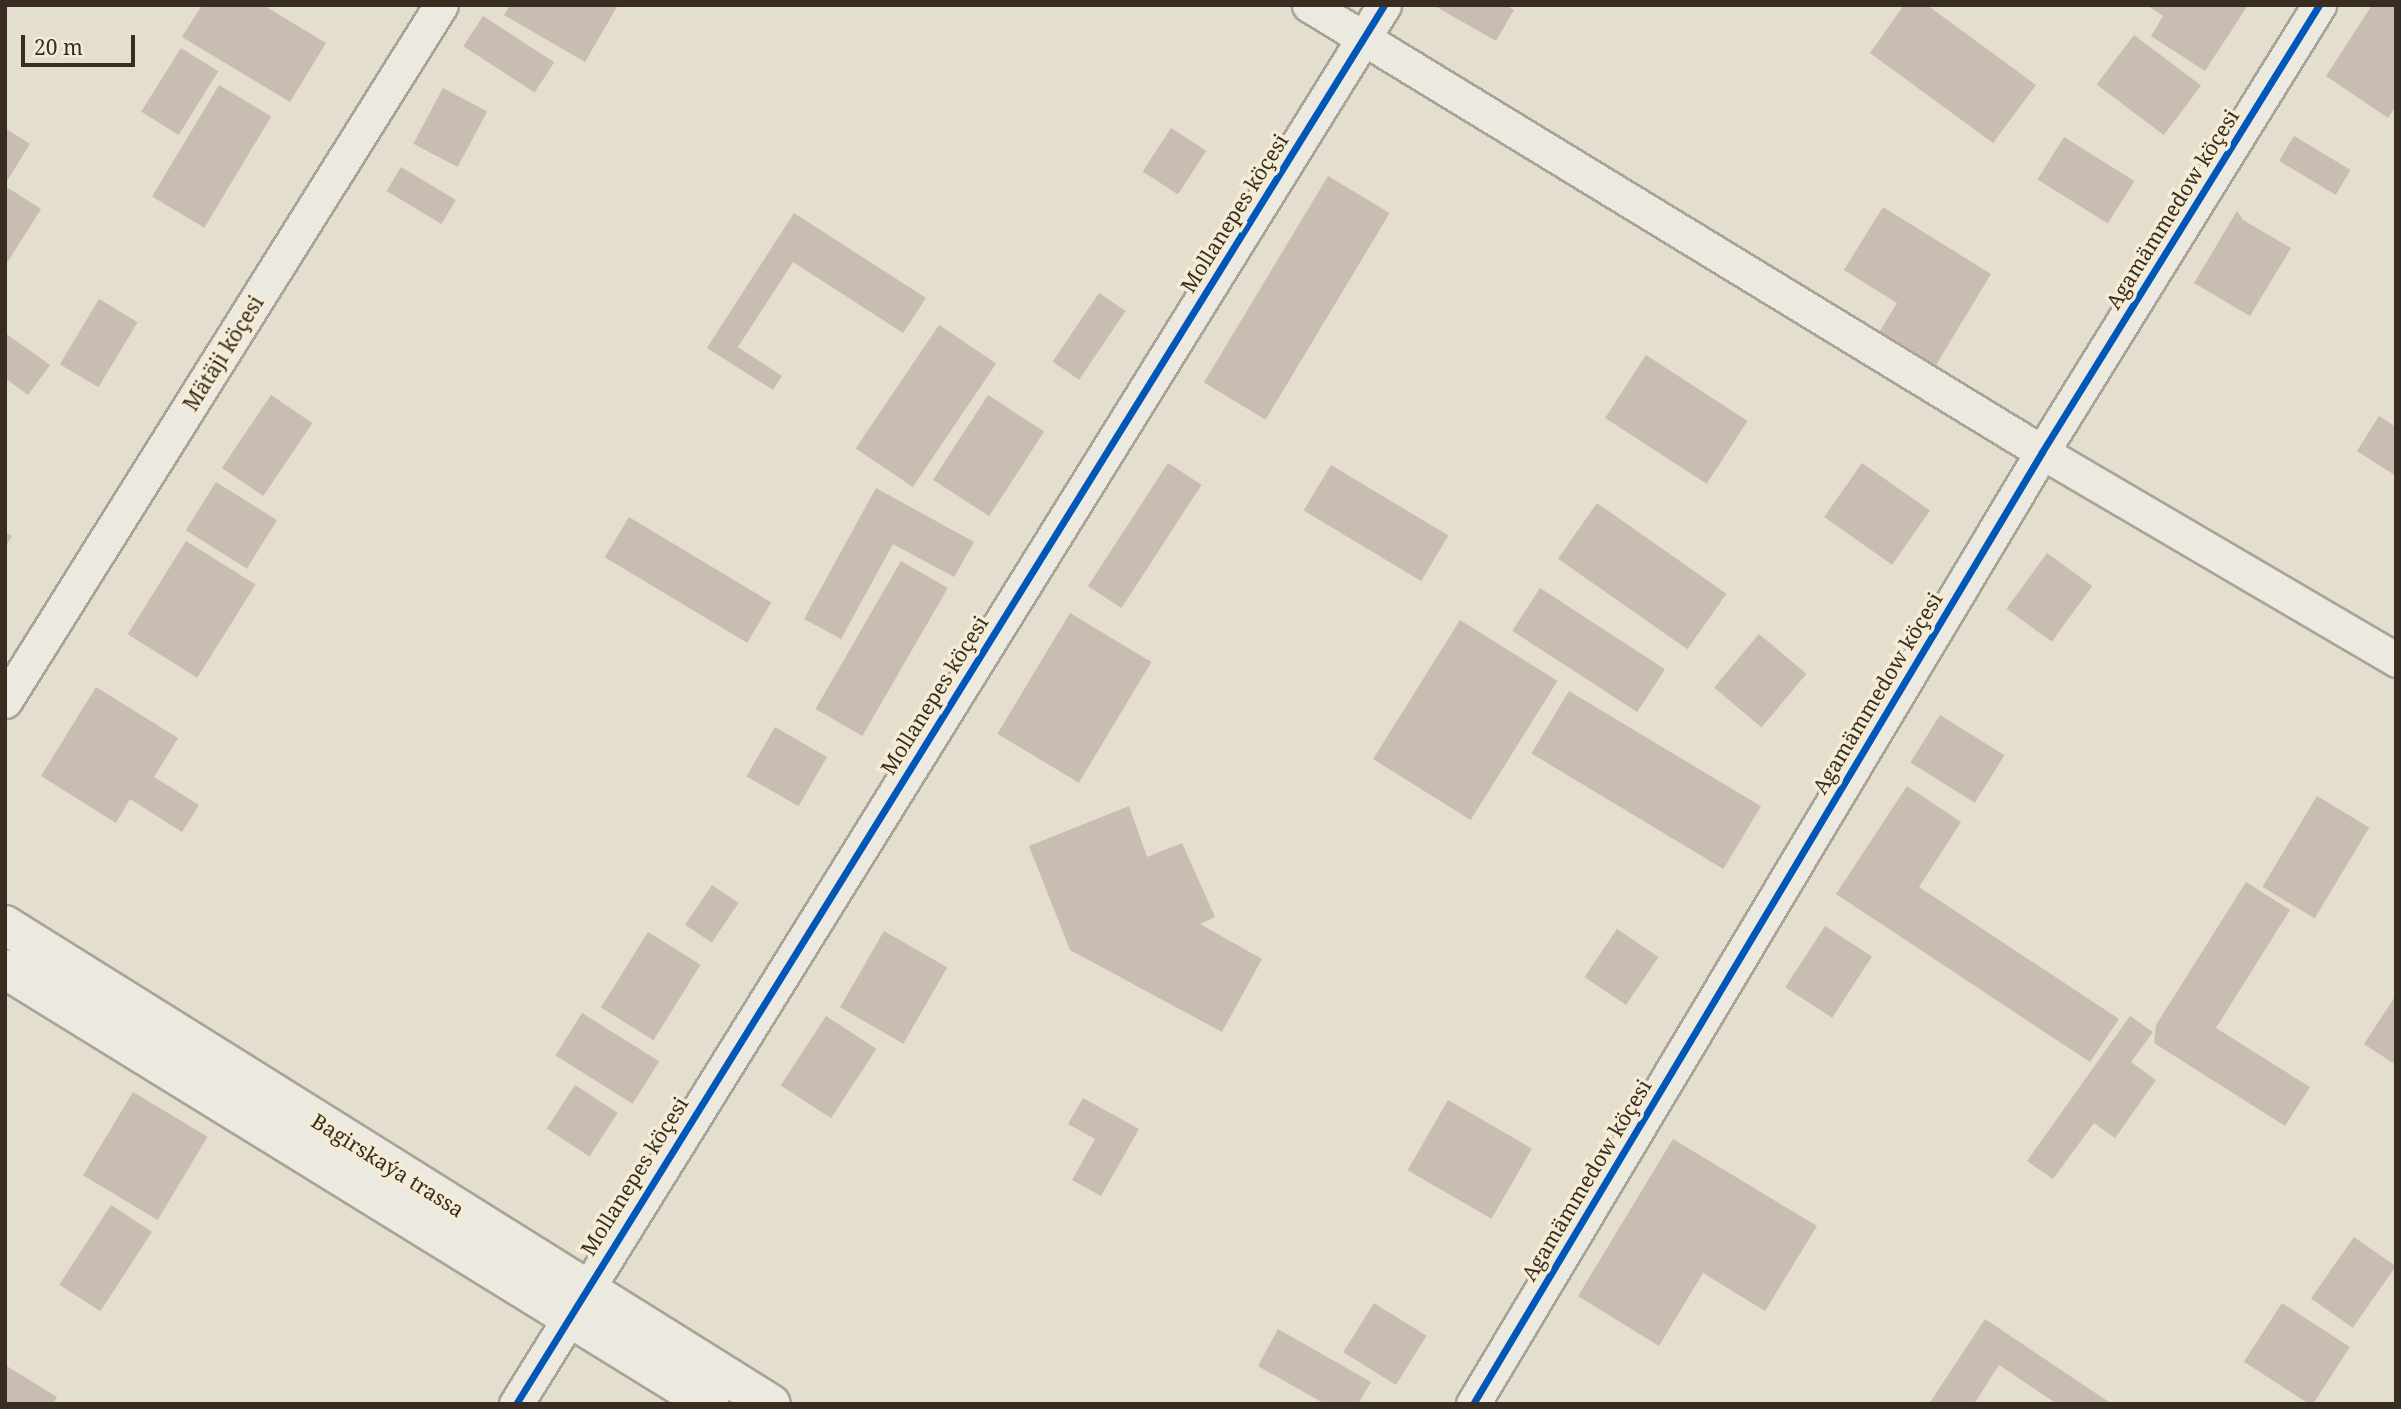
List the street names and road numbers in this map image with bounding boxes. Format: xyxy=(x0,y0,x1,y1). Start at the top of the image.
street label: Agamämmedow köçesi xyxy=(2100,105,2244,313)
street label: Mollanepes köçesi xyxy=(1175,129,1293,297)
street label: Mätäji köçesi xyxy=(178,291,268,415)
street label: Agamämmedow köçesi xyxy=(1807,588,1947,798)
street label: Mollanepes köçesi xyxy=(875,611,993,779)
street label: Agamämmedow köçesi xyxy=(1516,1075,1656,1285)
street label: Mollanepes köçesi xyxy=(575,1092,693,1260)
street label: Bagirskaýa trassa xyxy=(307,1108,469,1222)

